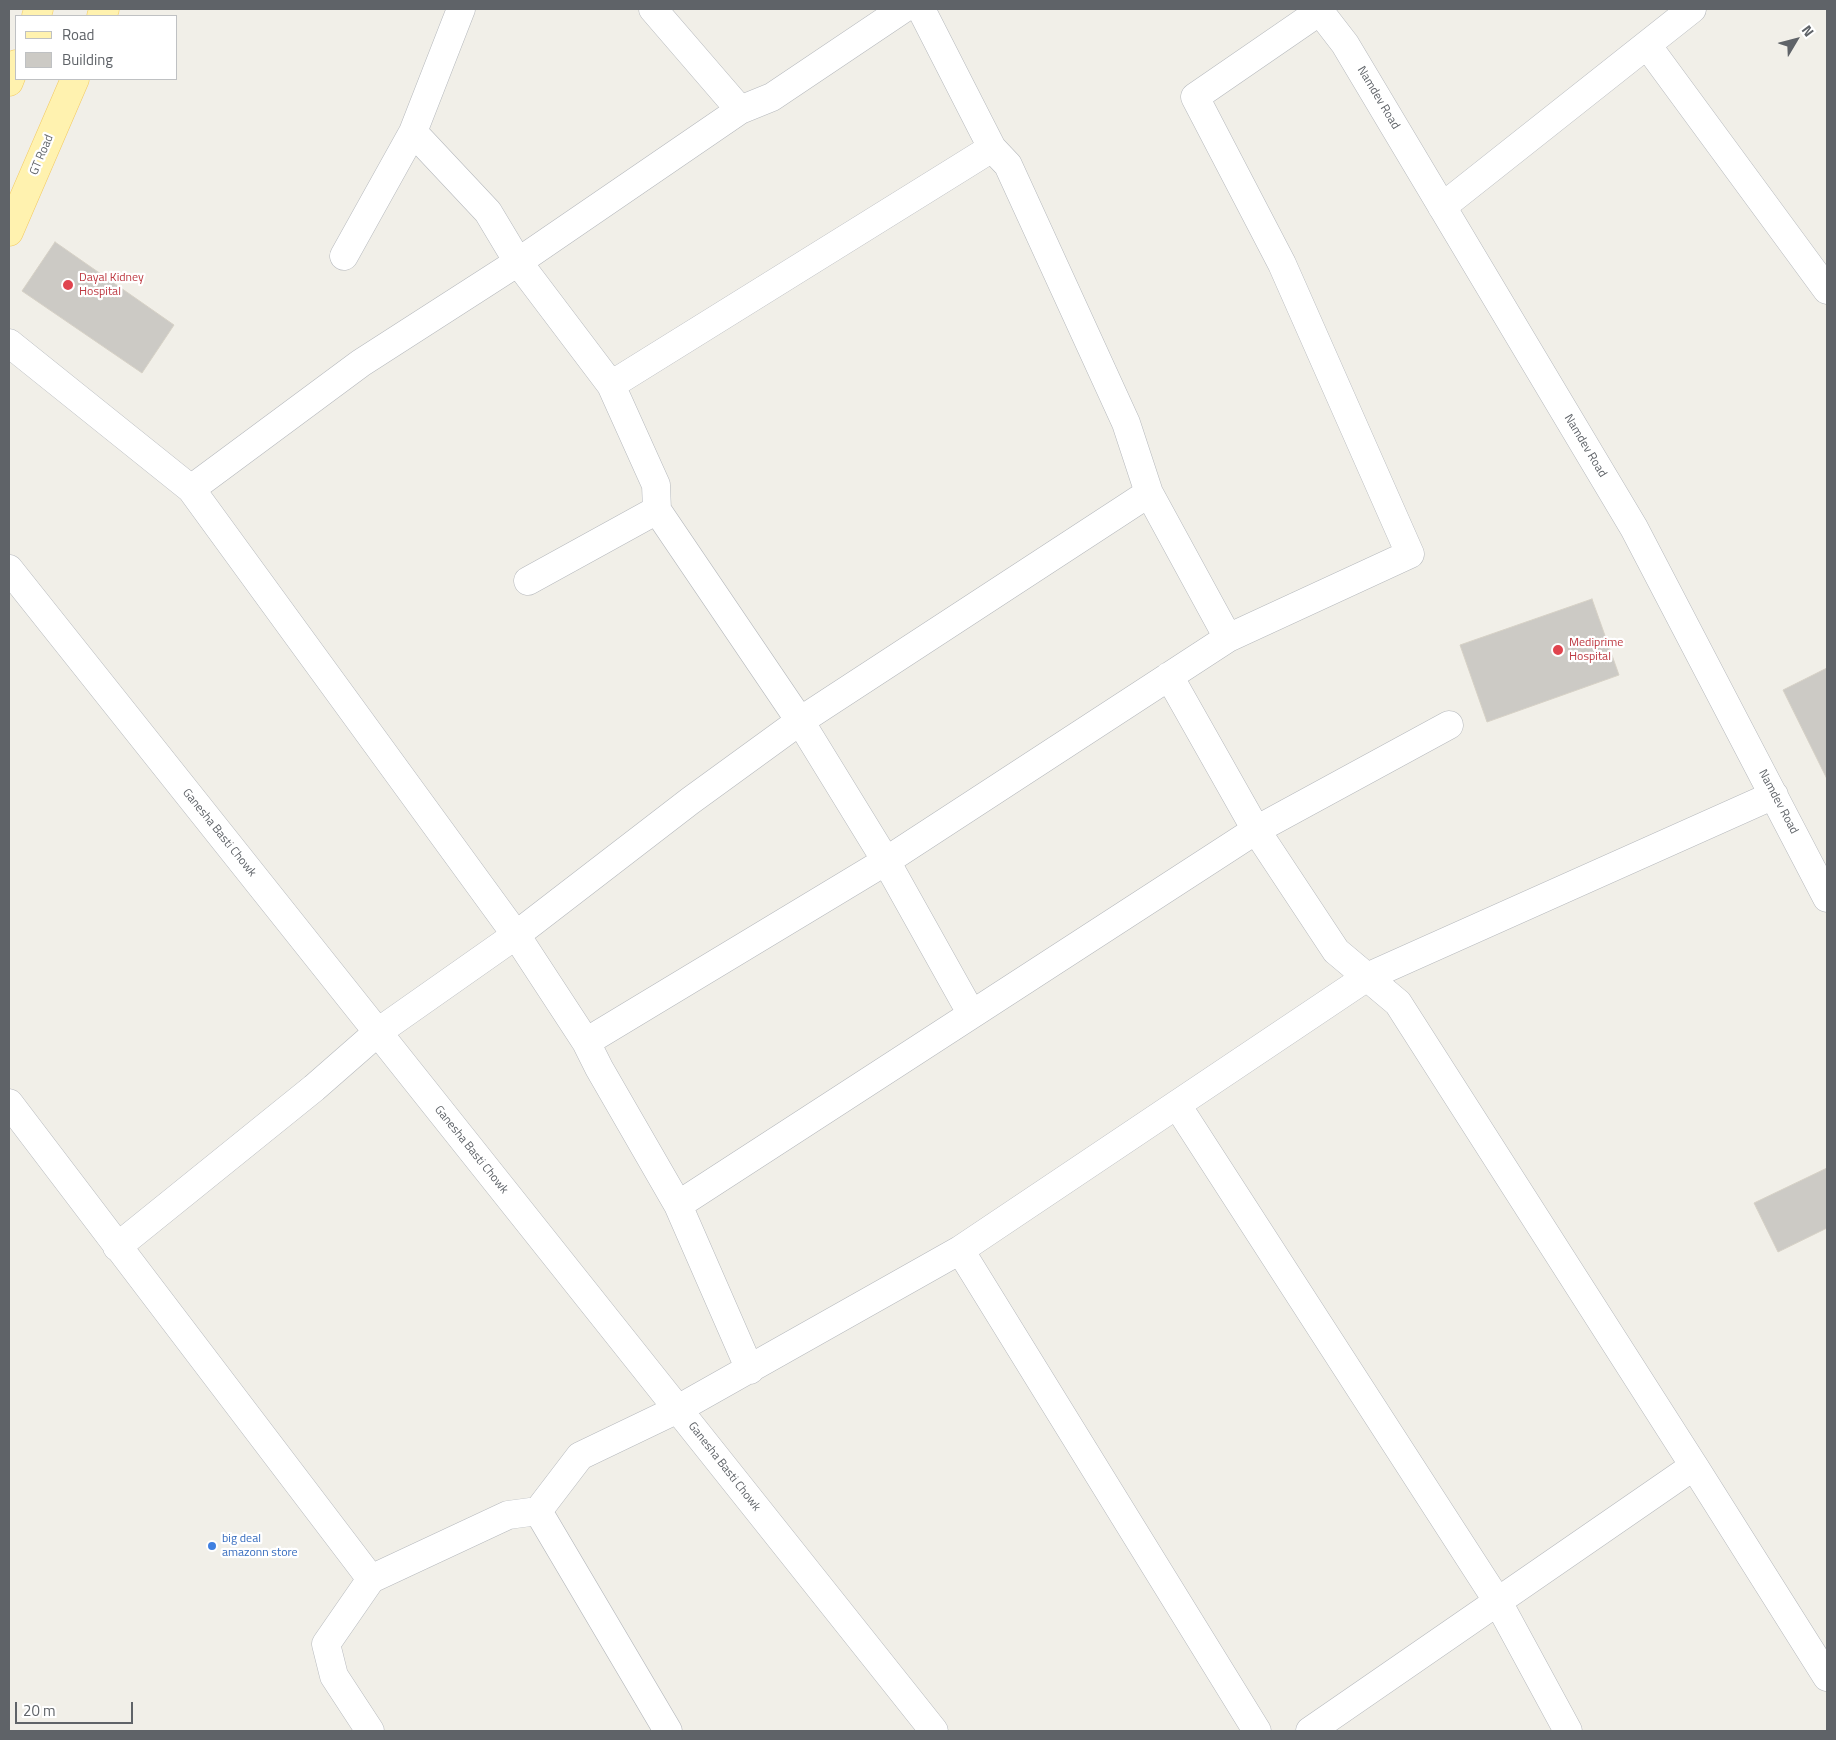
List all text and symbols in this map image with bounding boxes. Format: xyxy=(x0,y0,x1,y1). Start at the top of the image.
legend xyxy=(15,15,178,80)
north arrow xyxy=(1771,15,1821,65)
text: N xyxy=(1797,20,1820,41)
text: Road xyxy=(62,23,94,46)
text: Building xyxy=(62,48,113,71)
street label: Namdev Road xyxy=(1354,64,1402,132)
street label: GT Road xyxy=(27,133,57,177)
place label: Dayal Kidney Hospital xyxy=(79,271,144,299)
marker: Dayal Kidney Hospital xyxy=(61,278,75,292)
street label: Namdev Road xyxy=(1561,412,1609,480)
place label: Mediprime Hospital xyxy=(1569,636,1623,664)
marker: Mediprime Hospital xyxy=(1551,643,1565,657)
street label: Namdev Road xyxy=(1755,767,1801,837)
street label: Ganesha Basti Chowk xyxy=(179,786,259,880)
street label: Ganesha Basti Chowk xyxy=(431,1103,511,1197)
street label: Ganesha Basti Chowk xyxy=(685,1420,763,1514)
place label: big deal amazonn store xyxy=(222,1532,298,1560)
marker: big deal amazonn store xyxy=(206,1540,218,1552)
scale bar xyxy=(18,1692,135,1724)
text: 20 m xyxy=(23,1699,56,1722)

